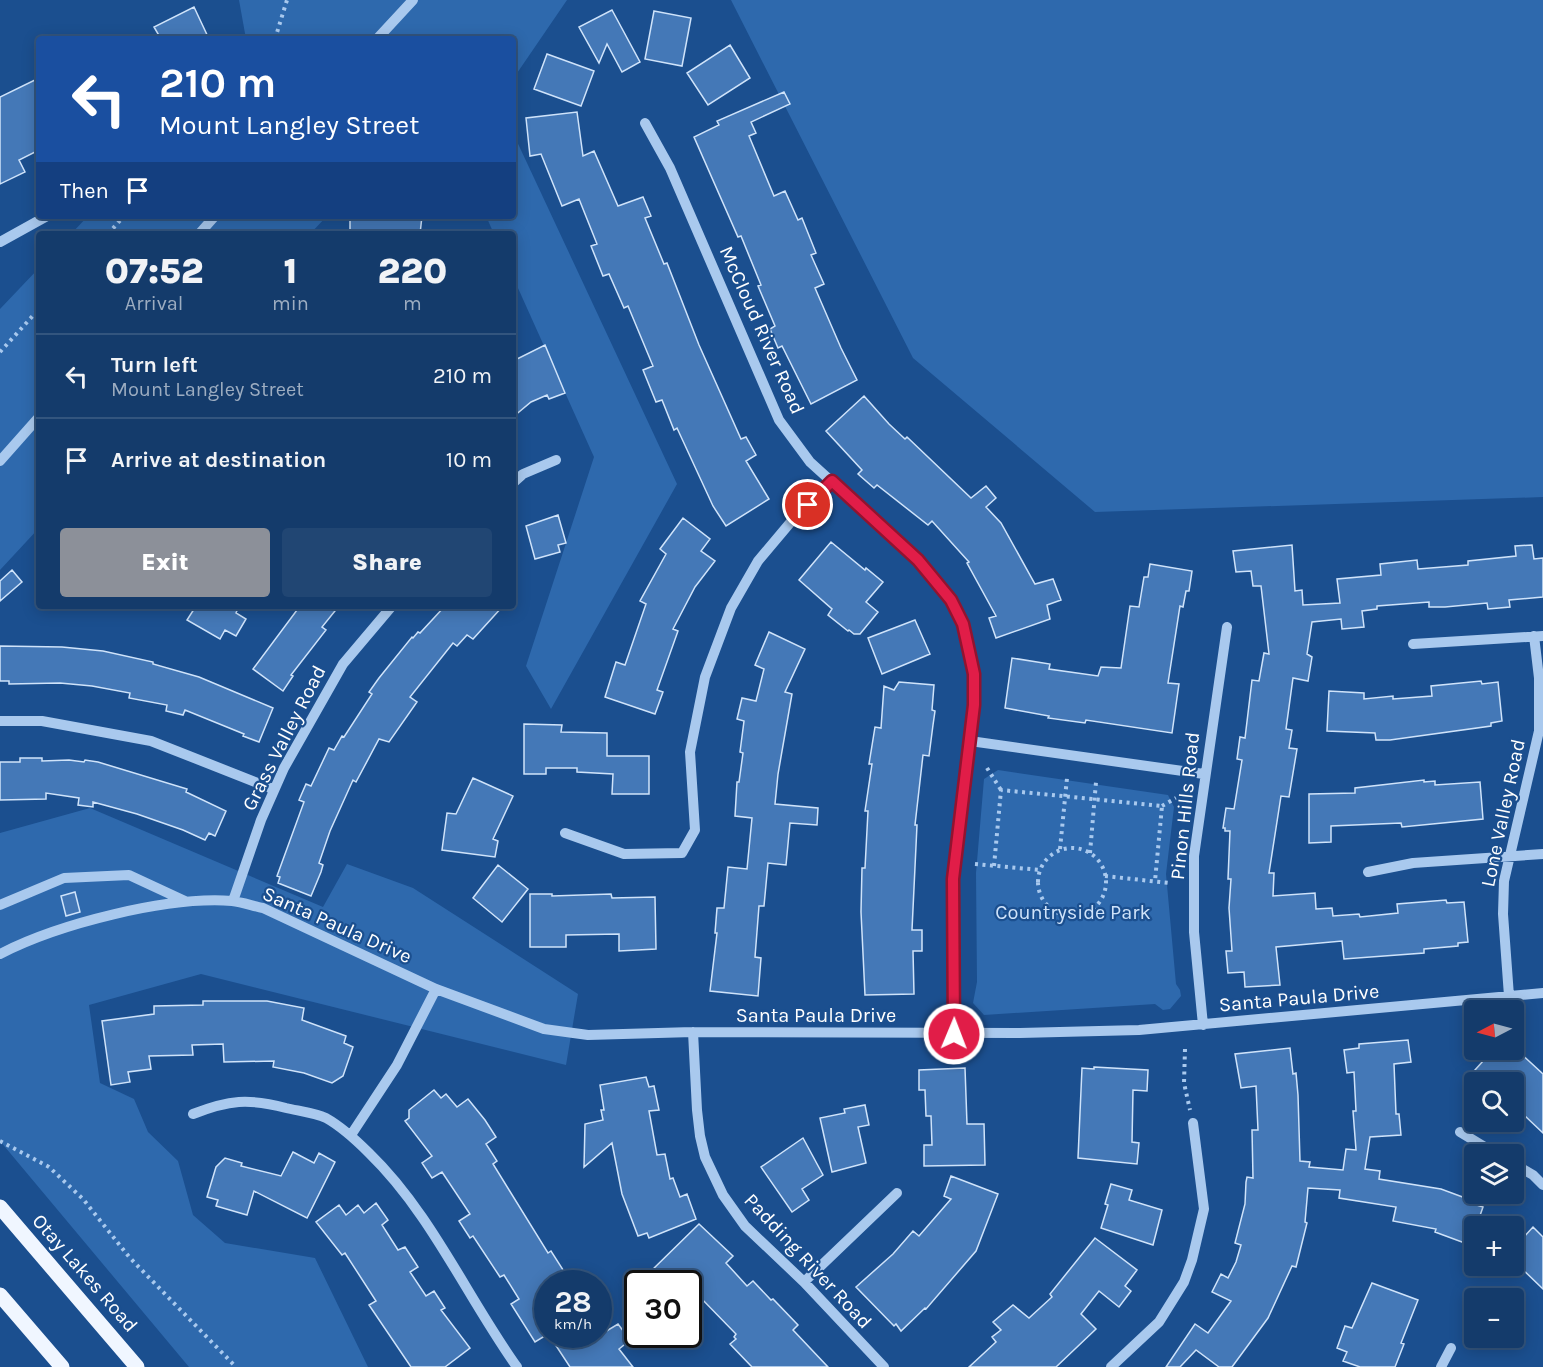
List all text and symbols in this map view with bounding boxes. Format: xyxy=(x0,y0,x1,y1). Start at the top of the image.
text: 210 m xyxy=(159,58,276,108)
icon: left xyxy=(60,60,138,138)
text: Mount Langley Street xyxy=(159,109,419,141)
icon: arrive xyxy=(121,174,154,207)
text: Then xyxy=(60,178,109,204)
street label: McCloud River Road xyxy=(715,243,809,417)
text: 07:52 xyxy=(105,250,203,292)
text: 1 xyxy=(284,250,297,292)
text: 220 xyxy=(378,250,447,292)
text: Arrival xyxy=(125,292,183,315)
text: min xyxy=(272,292,309,315)
text: m xyxy=(403,292,422,315)
text: Turn left xyxy=(111,352,198,378)
icon: left xyxy=(60,360,93,393)
text: 210 m xyxy=(433,363,492,389)
text: Mount Langley Street xyxy=(111,378,304,401)
icon: arrive xyxy=(60,444,93,477)
text: Arrive at destination xyxy=(111,447,326,473)
text: 10 m xyxy=(446,447,492,473)
pin xyxy=(782,479,833,530)
icon: arrive xyxy=(791,488,824,521)
button: Exit xyxy=(60,528,270,597)
button: Share xyxy=(282,528,492,597)
street label: Grass Valley Road xyxy=(237,661,331,815)
street label: Pinon Hills Road xyxy=(1166,731,1204,881)
street label: Lone Valley Road xyxy=(1476,737,1530,889)
street label: Santa Paula Drive xyxy=(259,882,415,968)
park label: Countryside Park xyxy=(995,901,1151,924)
street label: Santa Paula Drive xyxy=(1218,980,1380,1016)
north arrow xyxy=(1464,1000,1524,1060)
map controls xyxy=(1464,1000,1524,1348)
position arrow xyxy=(922,1002,986,1066)
street label: Santa Paula Drive xyxy=(736,1004,896,1027)
button: search xyxy=(1464,1072,1524,1132)
button: layers xyxy=(1464,1144,1524,1204)
street label: Padding River Road xyxy=(739,1189,877,1333)
street label: Otay Lakes Road xyxy=(28,1209,142,1337)
button: + xyxy=(1464,1216,1524,1276)
speed limit sign: 30 xyxy=(624,1270,702,1348)
text: 28 xyxy=(554,1284,592,1320)
button: − xyxy=(1464,1288,1524,1348)
text: km/h xyxy=(554,1315,592,1333)

